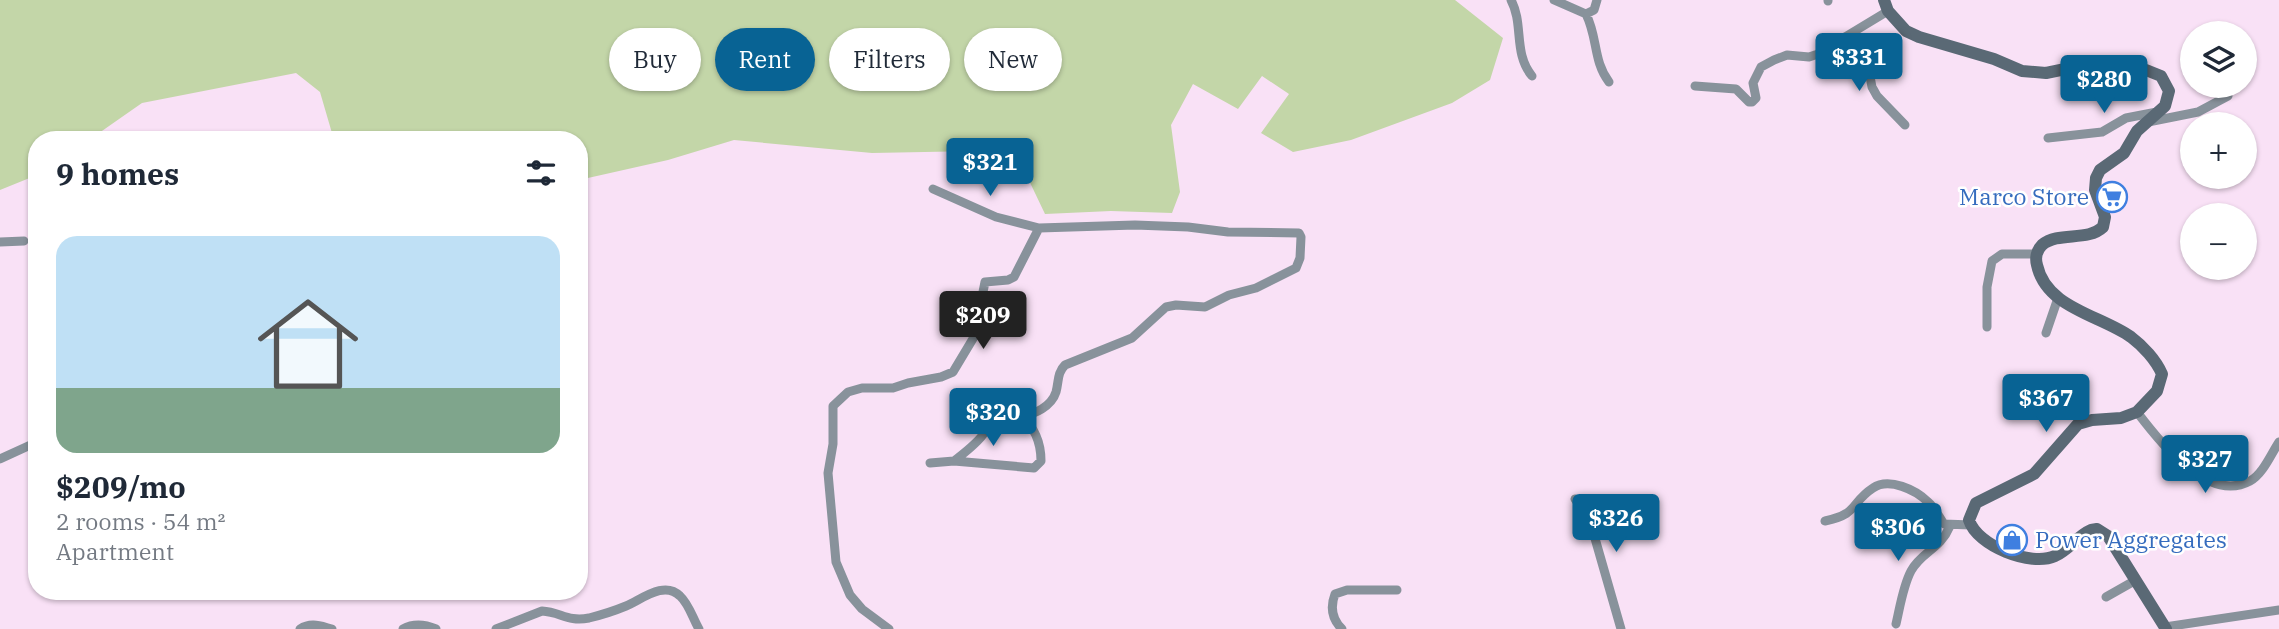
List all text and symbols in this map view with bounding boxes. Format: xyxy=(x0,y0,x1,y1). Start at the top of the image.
map controls xyxy=(2180,21,2257,280)
button: layers xyxy=(2180,21,2257,98)
chip: Buy xyxy=(609,28,701,91)
chip: Rent xyxy=(715,28,815,91)
chip: Filters xyxy=(829,28,950,91)
chip: New xyxy=(964,28,1062,91)
pin: $331 xyxy=(1818,34,1900,93)
text: $331 xyxy=(1831,41,1887,71)
pin: $280 xyxy=(2063,55,2145,115)
text: $280 xyxy=(2076,63,2132,93)
button: + xyxy=(2180,112,2257,189)
pin: $321 xyxy=(949,138,1031,198)
text: $321 xyxy=(962,146,1018,176)
text: 9 homes xyxy=(56,154,179,193)
icon: filters xyxy=(522,154,560,192)
supermarket icon: Marco Store xyxy=(2095,180,2129,214)
place label: Marco Store xyxy=(1959,181,2089,211)
button: − xyxy=(2180,203,2257,280)
icon: home xyxy=(245,281,371,407)
pin: $209 xyxy=(942,292,1024,351)
text: $209 xyxy=(955,299,1011,329)
pin: $367 xyxy=(2005,374,2087,434)
text: $367 xyxy=(2018,382,2074,412)
pin: $320 xyxy=(952,388,1034,448)
text: $320 xyxy=(965,396,1021,426)
pin: $327 xyxy=(2164,435,2246,495)
text: $327 xyxy=(2177,443,2233,473)
text: $209/mo xyxy=(56,467,186,506)
pin: $326 xyxy=(1575,494,1657,554)
text: $326 xyxy=(1588,502,1644,532)
pin: $306 xyxy=(1857,504,1939,563)
text: 2 rooms · 54 m² xyxy=(56,506,226,536)
text: $306 xyxy=(1870,511,1926,541)
shop icon: Power Aggregates xyxy=(1995,523,2029,557)
place label: Power Aggregates xyxy=(2035,524,2227,554)
text: Apartment xyxy=(56,536,174,566)

